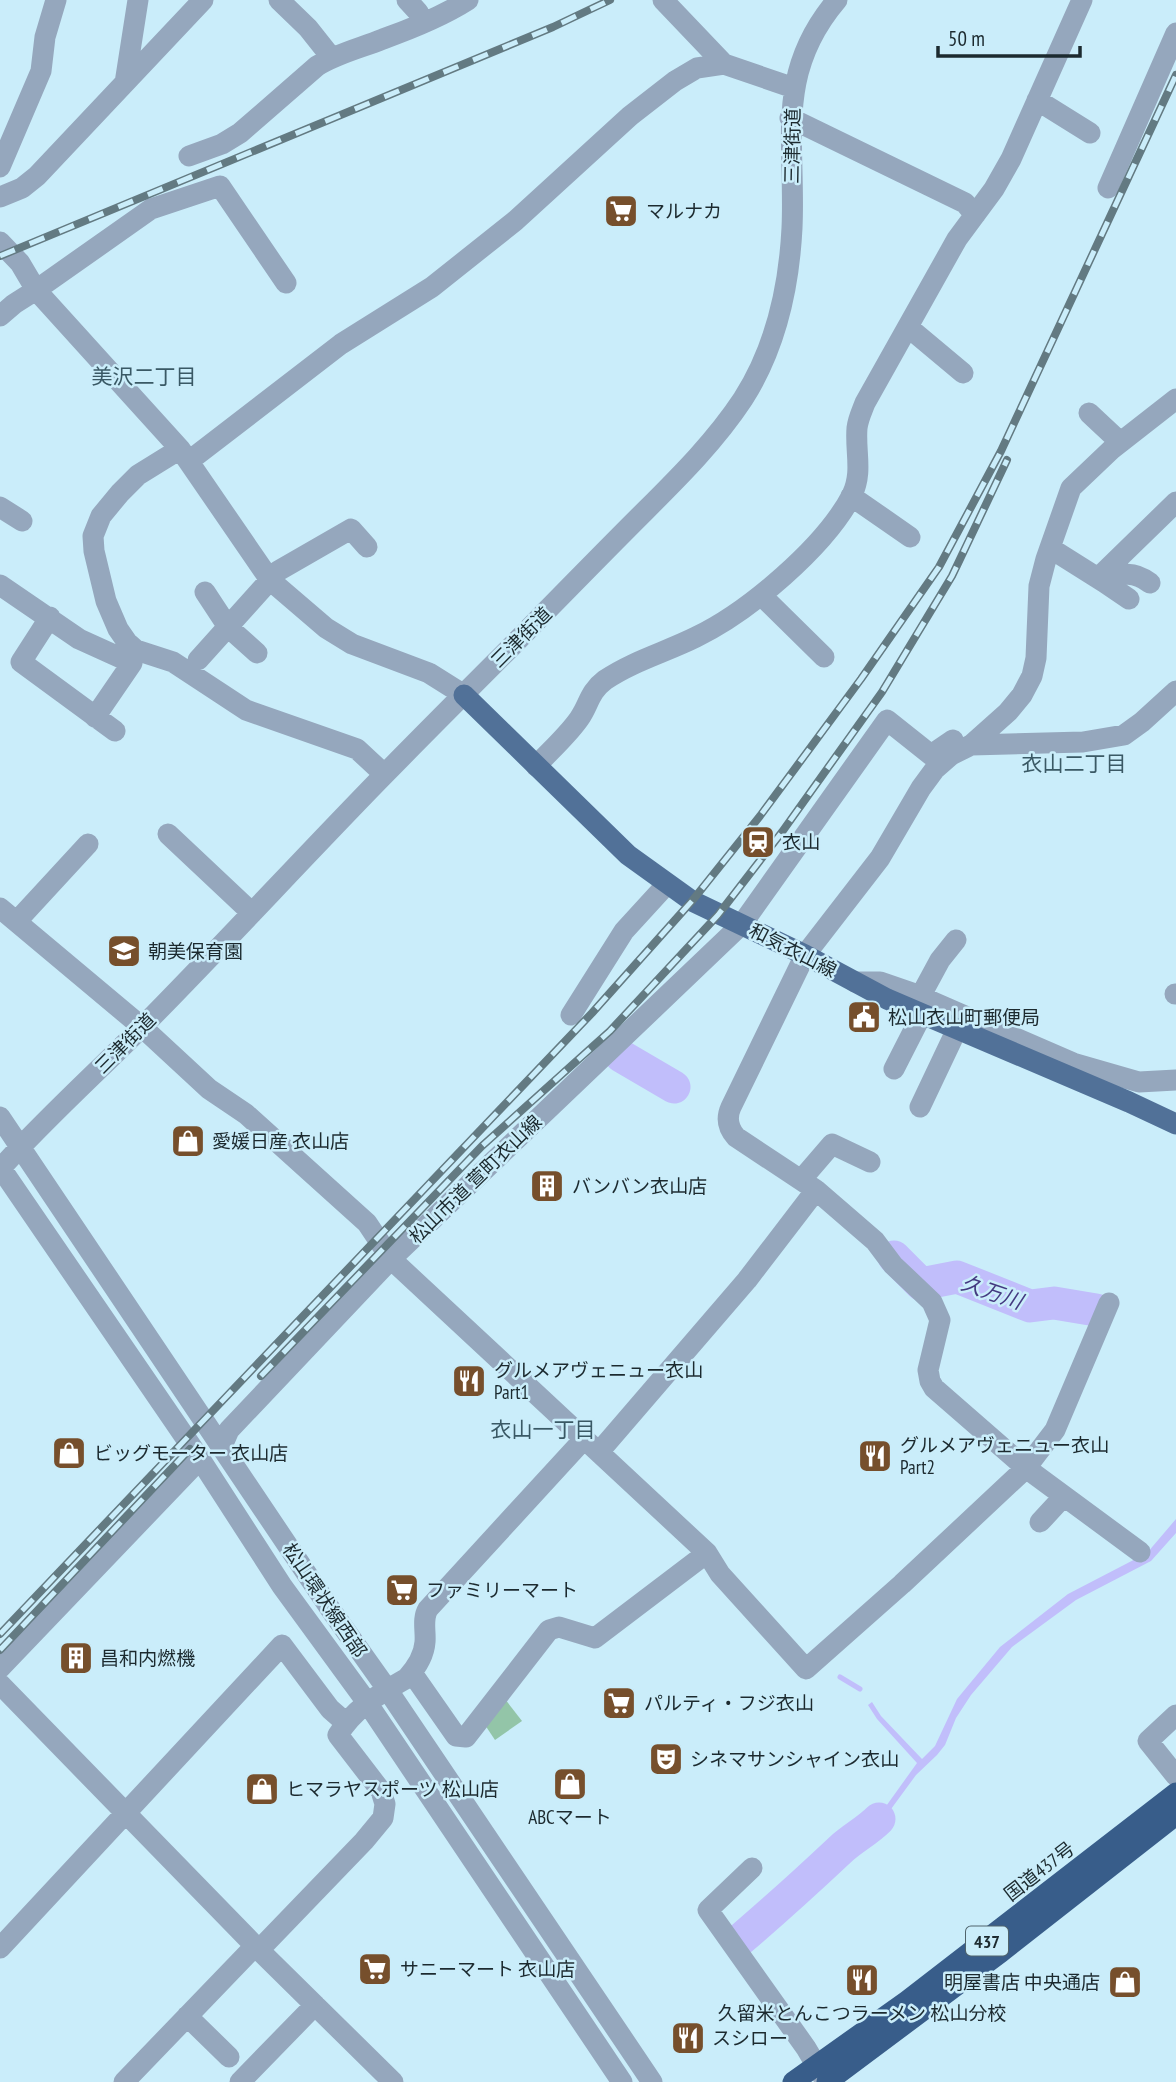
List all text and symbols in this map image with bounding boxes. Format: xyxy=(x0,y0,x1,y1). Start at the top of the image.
scale bar xyxy=(938,14,1080,58)
text: 50 m xyxy=(948,25,985,52)
street label: 三津街道 xyxy=(779,108,805,184)
supermarket icon: マルナカ xyxy=(602,192,640,230)
place label: マルナカ xyxy=(646,199,722,223)
district label: 美沢二丁目 xyxy=(92,363,197,390)
street label: 三津街道 xyxy=(486,602,556,672)
district label: 衣山二丁目 xyxy=(1022,750,1127,777)
station icon: 衣山 xyxy=(739,823,777,861)
place label: 衣山 xyxy=(782,830,820,854)
street label: 和気衣山線 xyxy=(745,918,841,982)
school or university icon: 朝美保育園 xyxy=(105,932,143,970)
place label: 朝美保育園 xyxy=(148,939,243,963)
public building icon: 松山衣山町郵便局 xyxy=(845,998,883,1036)
place label: 松山衣山町郵便局 xyxy=(888,1005,1040,1029)
street label: 三津街道 xyxy=(90,1008,160,1078)
street label: 松山市道 萱町衣山線 xyxy=(404,1110,546,1248)
shop icon: 愛媛日産 衣山店 xyxy=(169,1122,207,1160)
place label: 愛媛日産 衣山店 xyxy=(212,1129,349,1153)
building icon: バンバン衣山店 xyxy=(528,1167,566,1205)
place label: バンバン衣山店 xyxy=(572,1174,707,1198)
water label: 久万川 xyxy=(958,1269,1028,1316)
place label: グルメアヴェニュー衣山 Part1 xyxy=(494,1358,703,1404)
restaurant icon: グルメアヴェニュー衣山 Part1 xyxy=(450,1362,488,1400)
district label: 衣山一丁目 xyxy=(491,1416,596,1443)
place label: グルメアヴェニュー衣山 Part2 xyxy=(900,1433,1109,1479)
shop icon: ビッグモーター 衣山店 xyxy=(50,1434,88,1472)
restaurant icon: グルメアヴェニュー衣山 Part2 xyxy=(856,1437,894,1475)
place label: ビッグモーター 衣山店 xyxy=(94,1441,288,1465)
street label: 松山環状線西部 xyxy=(278,1538,372,1662)
supermarket icon: ファミリーマート xyxy=(383,1571,421,1609)
place label: ファミリーマート xyxy=(426,1578,578,1602)
building icon: 昌和内燃機 xyxy=(57,1639,95,1677)
place label: 昌和内燃機 xyxy=(100,1646,195,1670)
supermarket icon: パルティ・フジ衣山 xyxy=(600,1684,638,1722)
place label: パルティ・フジ衣山 xyxy=(644,1691,814,1715)
theatre icon: シネマサンシャイン衣山 xyxy=(647,1740,685,1778)
place label: シネマサンシャイン衣山 xyxy=(690,1747,899,1771)
shop icon: ABCマート xyxy=(551,1765,589,1803)
shop icon: ヒマラヤスポーツ 松山店 xyxy=(243,1770,281,1808)
place label: ヒマラヤスポーツ 松山店 xyxy=(286,1777,499,1801)
place label: ABCマート xyxy=(528,1805,612,1829)
street label: 国道437号 xyxy=(999,1836,1079,1906)
road number: 437 xyxy=(966,1926,1008,1955)
supermarket icon: サニーマート 衣山店 xyxy=(356,1950,394,1988)
place label: サニーマート 衣山店 xyxy=(400,1957,575,1981)
restaurant icon: 久留米とんこつラーメン 松山分校 xyxy=(843,1961,881,1999)
shop icon: 明屋書店 中央通店 xyxy=(1106,1963,1144,2001)
place label: 明屋書店 中央通店 xyxy=(944,1970,1100,1994)
place label: 久留米とんこつラーメン 松山分校 xyxy=(718,2001,1006,2025)
restaurant icon: スシロー xyxy=(669,2019,707,2057)
place label: スシロー xyxy=(712,2026,788,2050)

